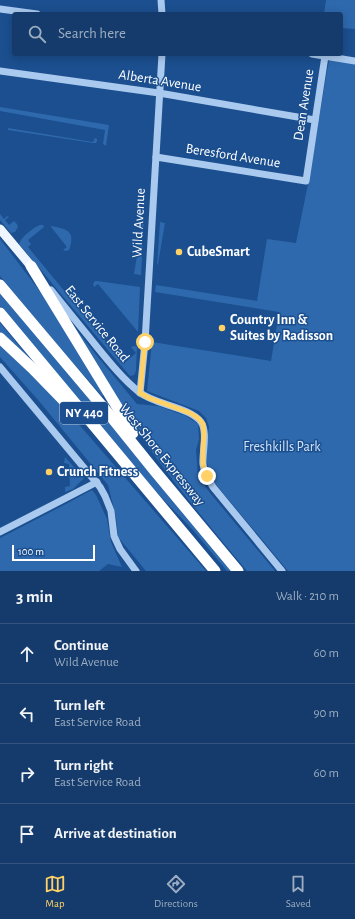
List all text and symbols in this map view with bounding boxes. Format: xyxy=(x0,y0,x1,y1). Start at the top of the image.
search box xyxy=(12,12,343,56)
icon: search xyxy=(26,23,48,45)
text: Search here xyxy=(58,26,126,41)
street label: Alberta Avenue xyxy=(118,68,202,94)
street label: Dean Avenue xyxy=(291,68,317,142)
street label: Beresford Avenue xyxy=(185,142,281,170)
street label: Wild Avenue xyxy=(130,188,148,258)
place label: CubeSmart xyxy=(187,245,250,259)
marker: CubeSmart xyxy=(174,247,184,257)
street label: East Service Road xyxy=(62,283,132,365)
place label: Country Inn & Suites by Radisson xyxy=(230,313,333,343)
marker: Country Inn & Suites by Radisson xyxy=(217,323,227,333)
route start xyxy=(136,333,154,351)
street label: West Shore Expressway xyxy=(117,401,207,509)
road number: NY 440 xyxy=(60,402,108,424)
park label: Freshkills Park xyxy=(243,440,321,454)
place label: Crunch Fitness xyxy=(57,465,138,479)
marker: Crunch Fitness xyxy=(44,467,54,477)
route end xyxy=(198,467,216,485)
scale bar xyxy=(12,543,95,562)
text: 100 m xyxy=(18,546,44,557)
text: 3 min xyxy=(16,588,53,605)
text: Walk · 210 m xyxy=(276,590,339,603)
text: Continue xyxy=(54,638,109,653)
icon: ahead xyxy=(16,643,38,665)
text: 60 m xyxy=(313,647,339,660)
text: Wild Avenue xyxy=(54,656,119,669)
text: Turn left xyxy=(54,698,105,713)
icon: left xyxy=(16,703,38,725)
text: 90 m xyxy=(313,707,339,720)
text: East Service Road xyxy=(54,716,141,729)
text: Turn right xyxy=(54,758,113,773)
icon: right xyxy=(16,763,38,785)
text: 60 m xyxy=(313,767,339,780)
text: East Service Road xyxy=(54,776,141,789)
icon: arrive xyxy=(16,823,38,845)
text: Arrive at destination xyxy=(54,826,177,841)
tab: Map xyxy=(44,873,66,910)
tab: Directions xyxy=(154,873,198,910)
tab: Saved xyxy=(286,873,311,910)

